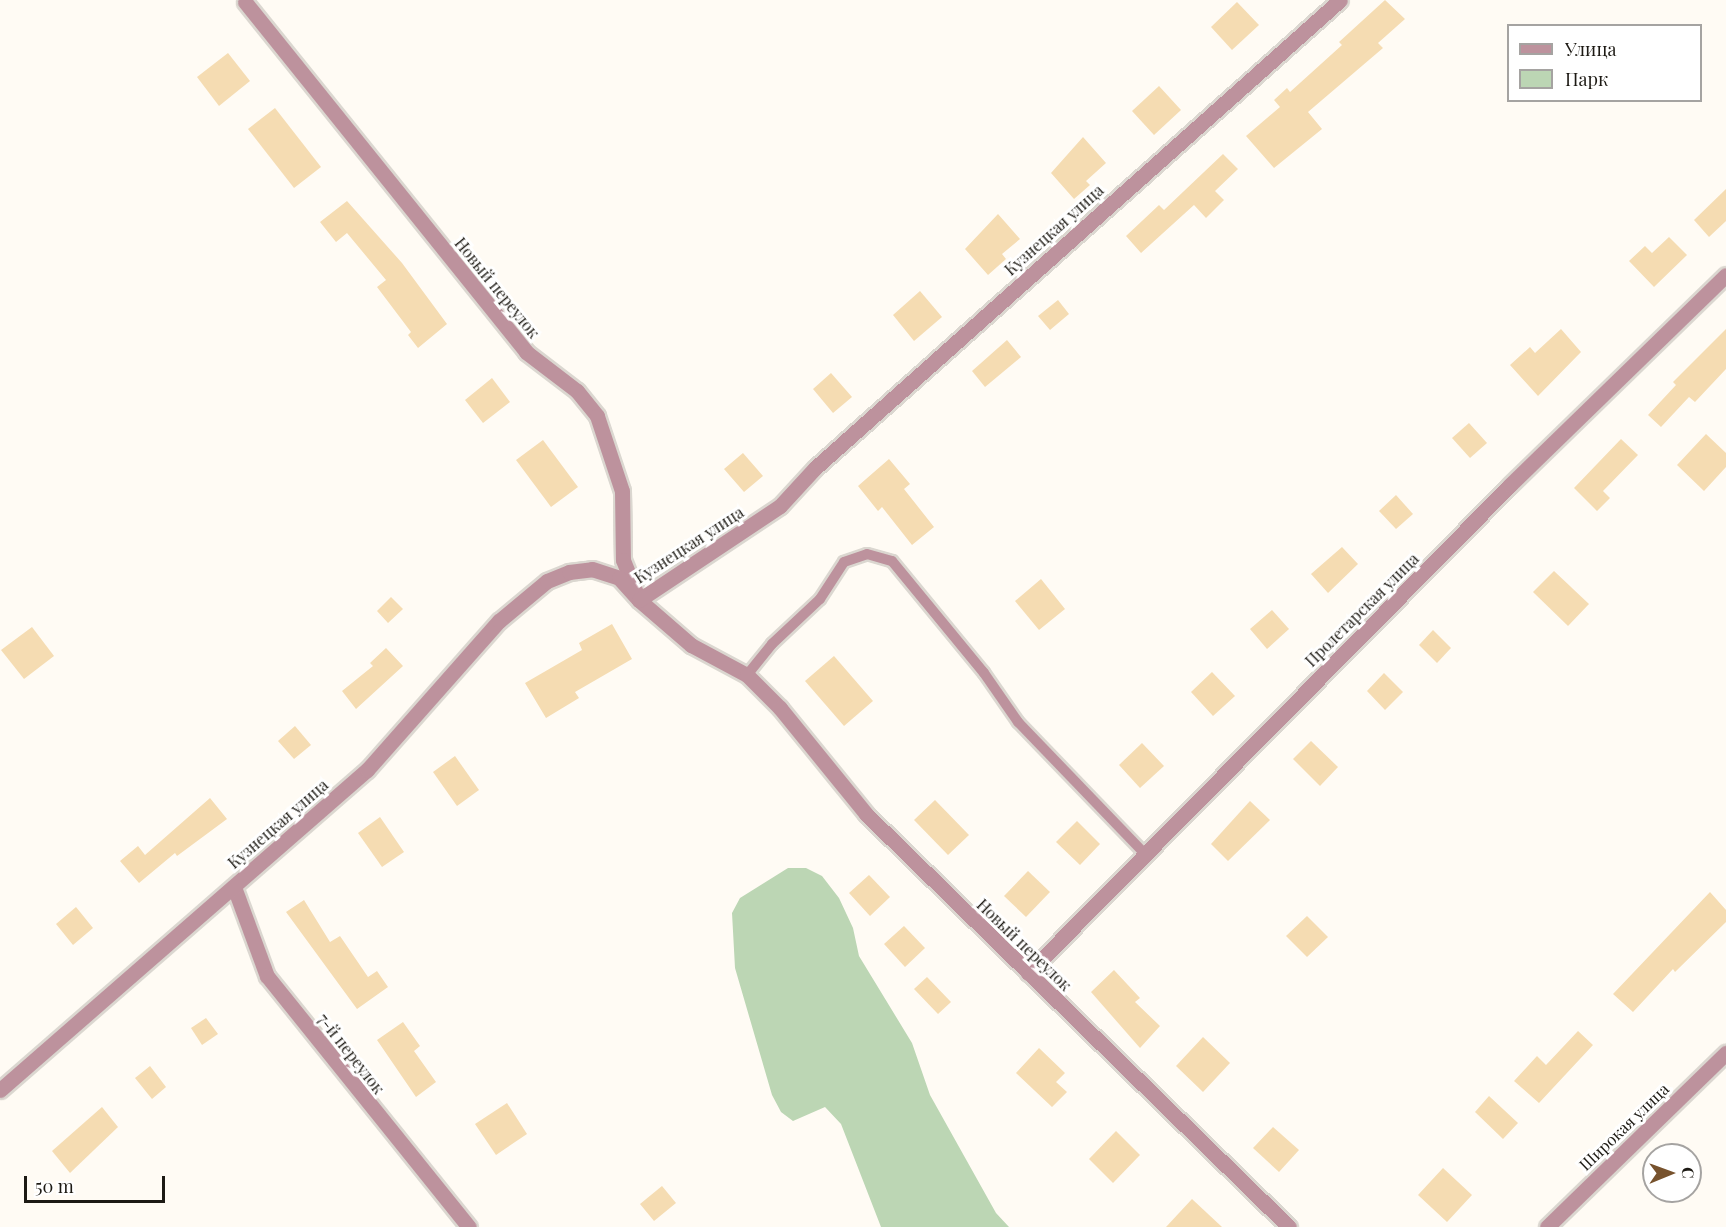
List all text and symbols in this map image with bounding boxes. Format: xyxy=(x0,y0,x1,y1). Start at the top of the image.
legend xyxy=(1507,24,1702,102)
text: Улица xyxy=(1565,37,1616,61)
text: Парк xyxy=(1565,67,1608,91)
street label: Кузнецкая улица xyxy=(1001,181,1107,279)
street label: Новый переулок xyxy=(451,234,543,342)
street label: Кузнецкая улица xyxy=(631,503,747,587)
street label: Пролетарская улица xyxy=(1301,549,1423,671)
street label: Кузнецкая улица xyxy=(224,775,332,873)
street label: Новый переулок xyxy=(973,895,1075,995)
street label: 7-й переулок xyxy=(314,1010,388,1098)
street label: Широкая улица xyxy=(1575,1079,1673,1175)
north arrow xyxy=(1642,1143,1702,1203)
scale bar xyxy=(27,1164,168,1202)
text: С xyxy=(1678,1167,1699,1179)
text: 50 m xyxy=(35,1174,74,1198)

